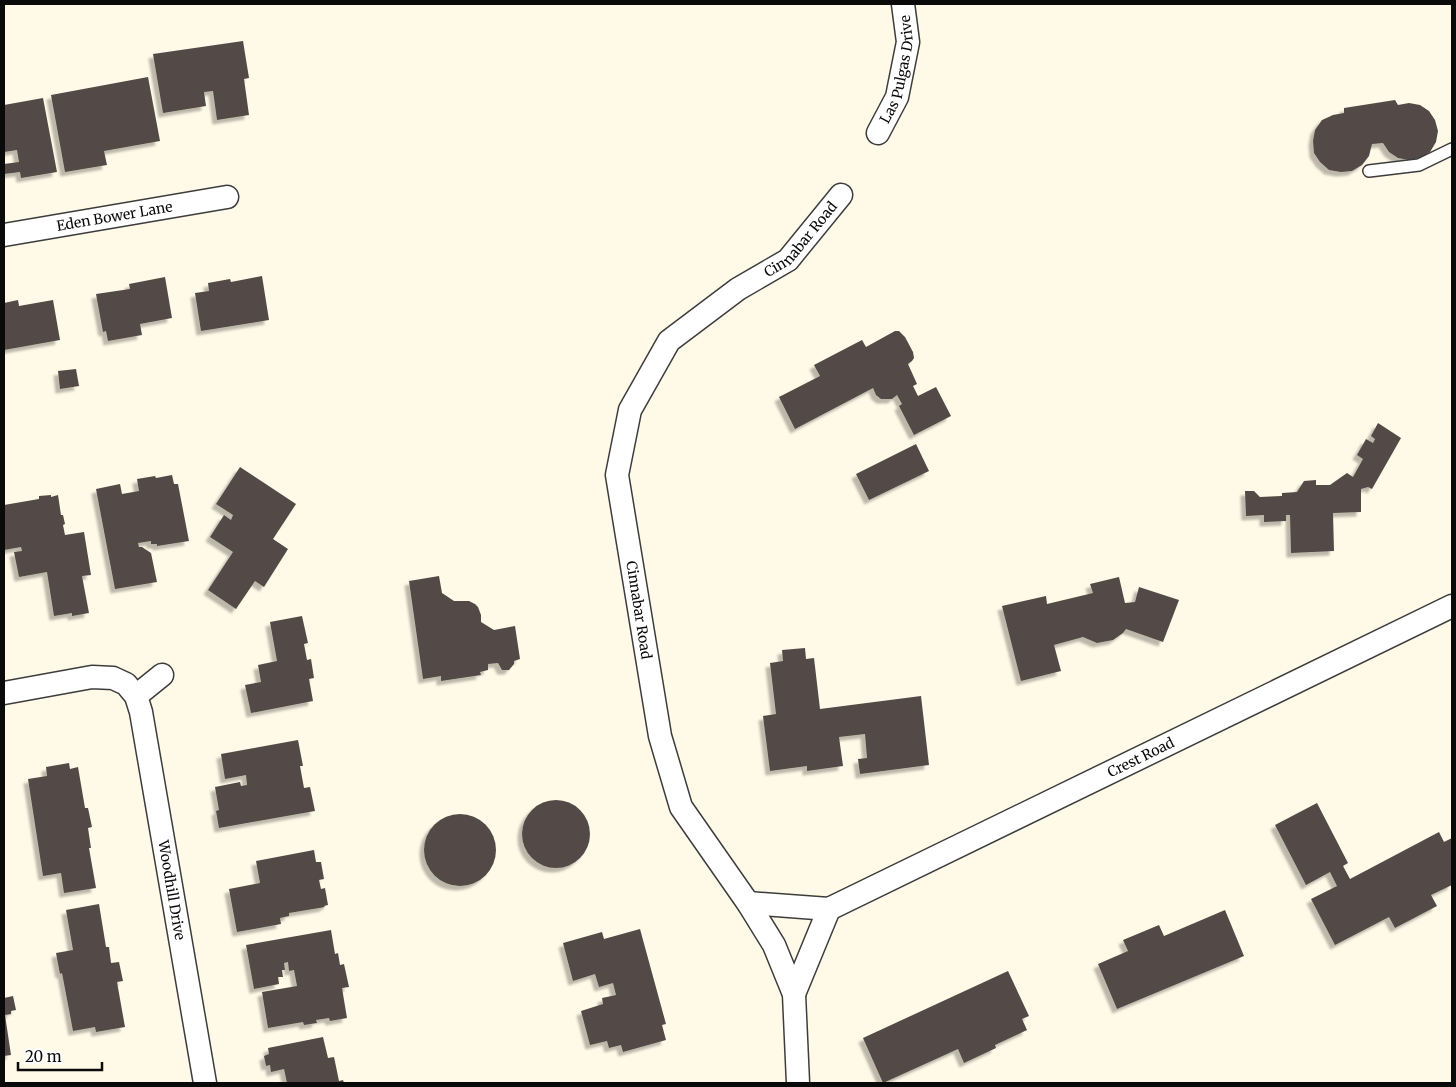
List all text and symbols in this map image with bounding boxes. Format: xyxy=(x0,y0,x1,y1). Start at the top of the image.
street label: Las Pulgas Drive xyxy=(876,14,917,126)
street label: Eden Bower Lane xyxy=(55,197,174,235)
street label: Cinnabar Road xyxy=(761,197,841,281)
street label: Cinnabar Road xyxy=(622,560,656,661)
street label: Crest Road xyxy=(1105,733,1178,781)
street label: Woodhill Drive xyxy=(154,838,189,942)
scale bar xyxy=(18,1040,101,1072)
text: 20 m xyxy=(25,1047,62,1066)

